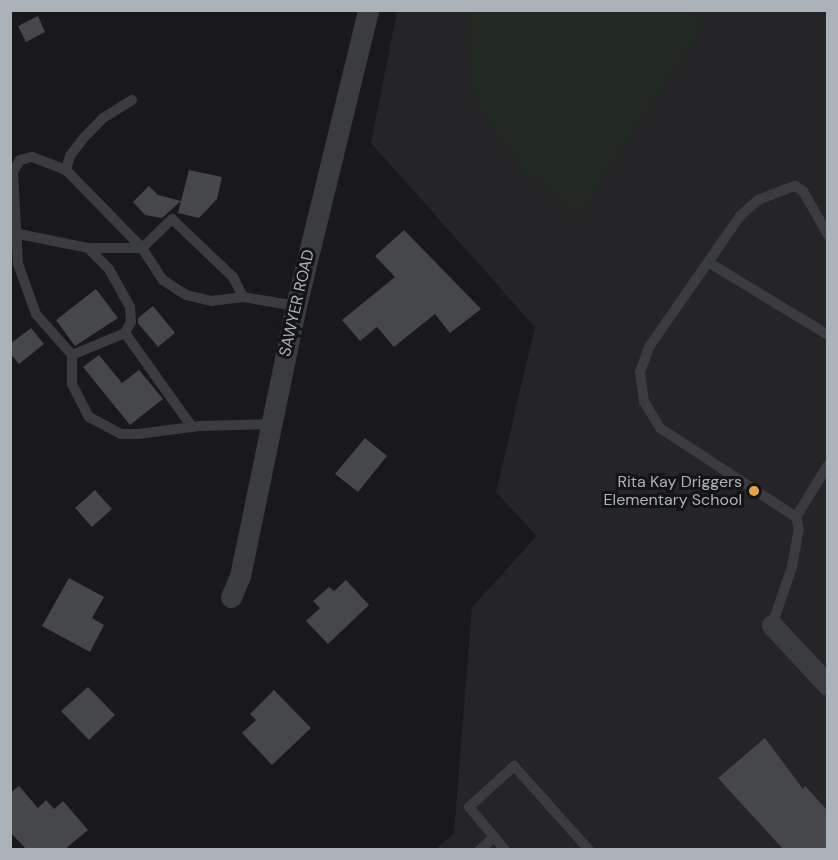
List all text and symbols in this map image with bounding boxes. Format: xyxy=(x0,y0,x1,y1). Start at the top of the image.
street label: SAWYER ROAD xyxy=(275,248,319,358)
place label: Rita Kay Driggers Elementary School xyxy=(604,472,742,510)
marker: Rita Kay Driggers Elementary School xyxy=(747,484,761,498)

